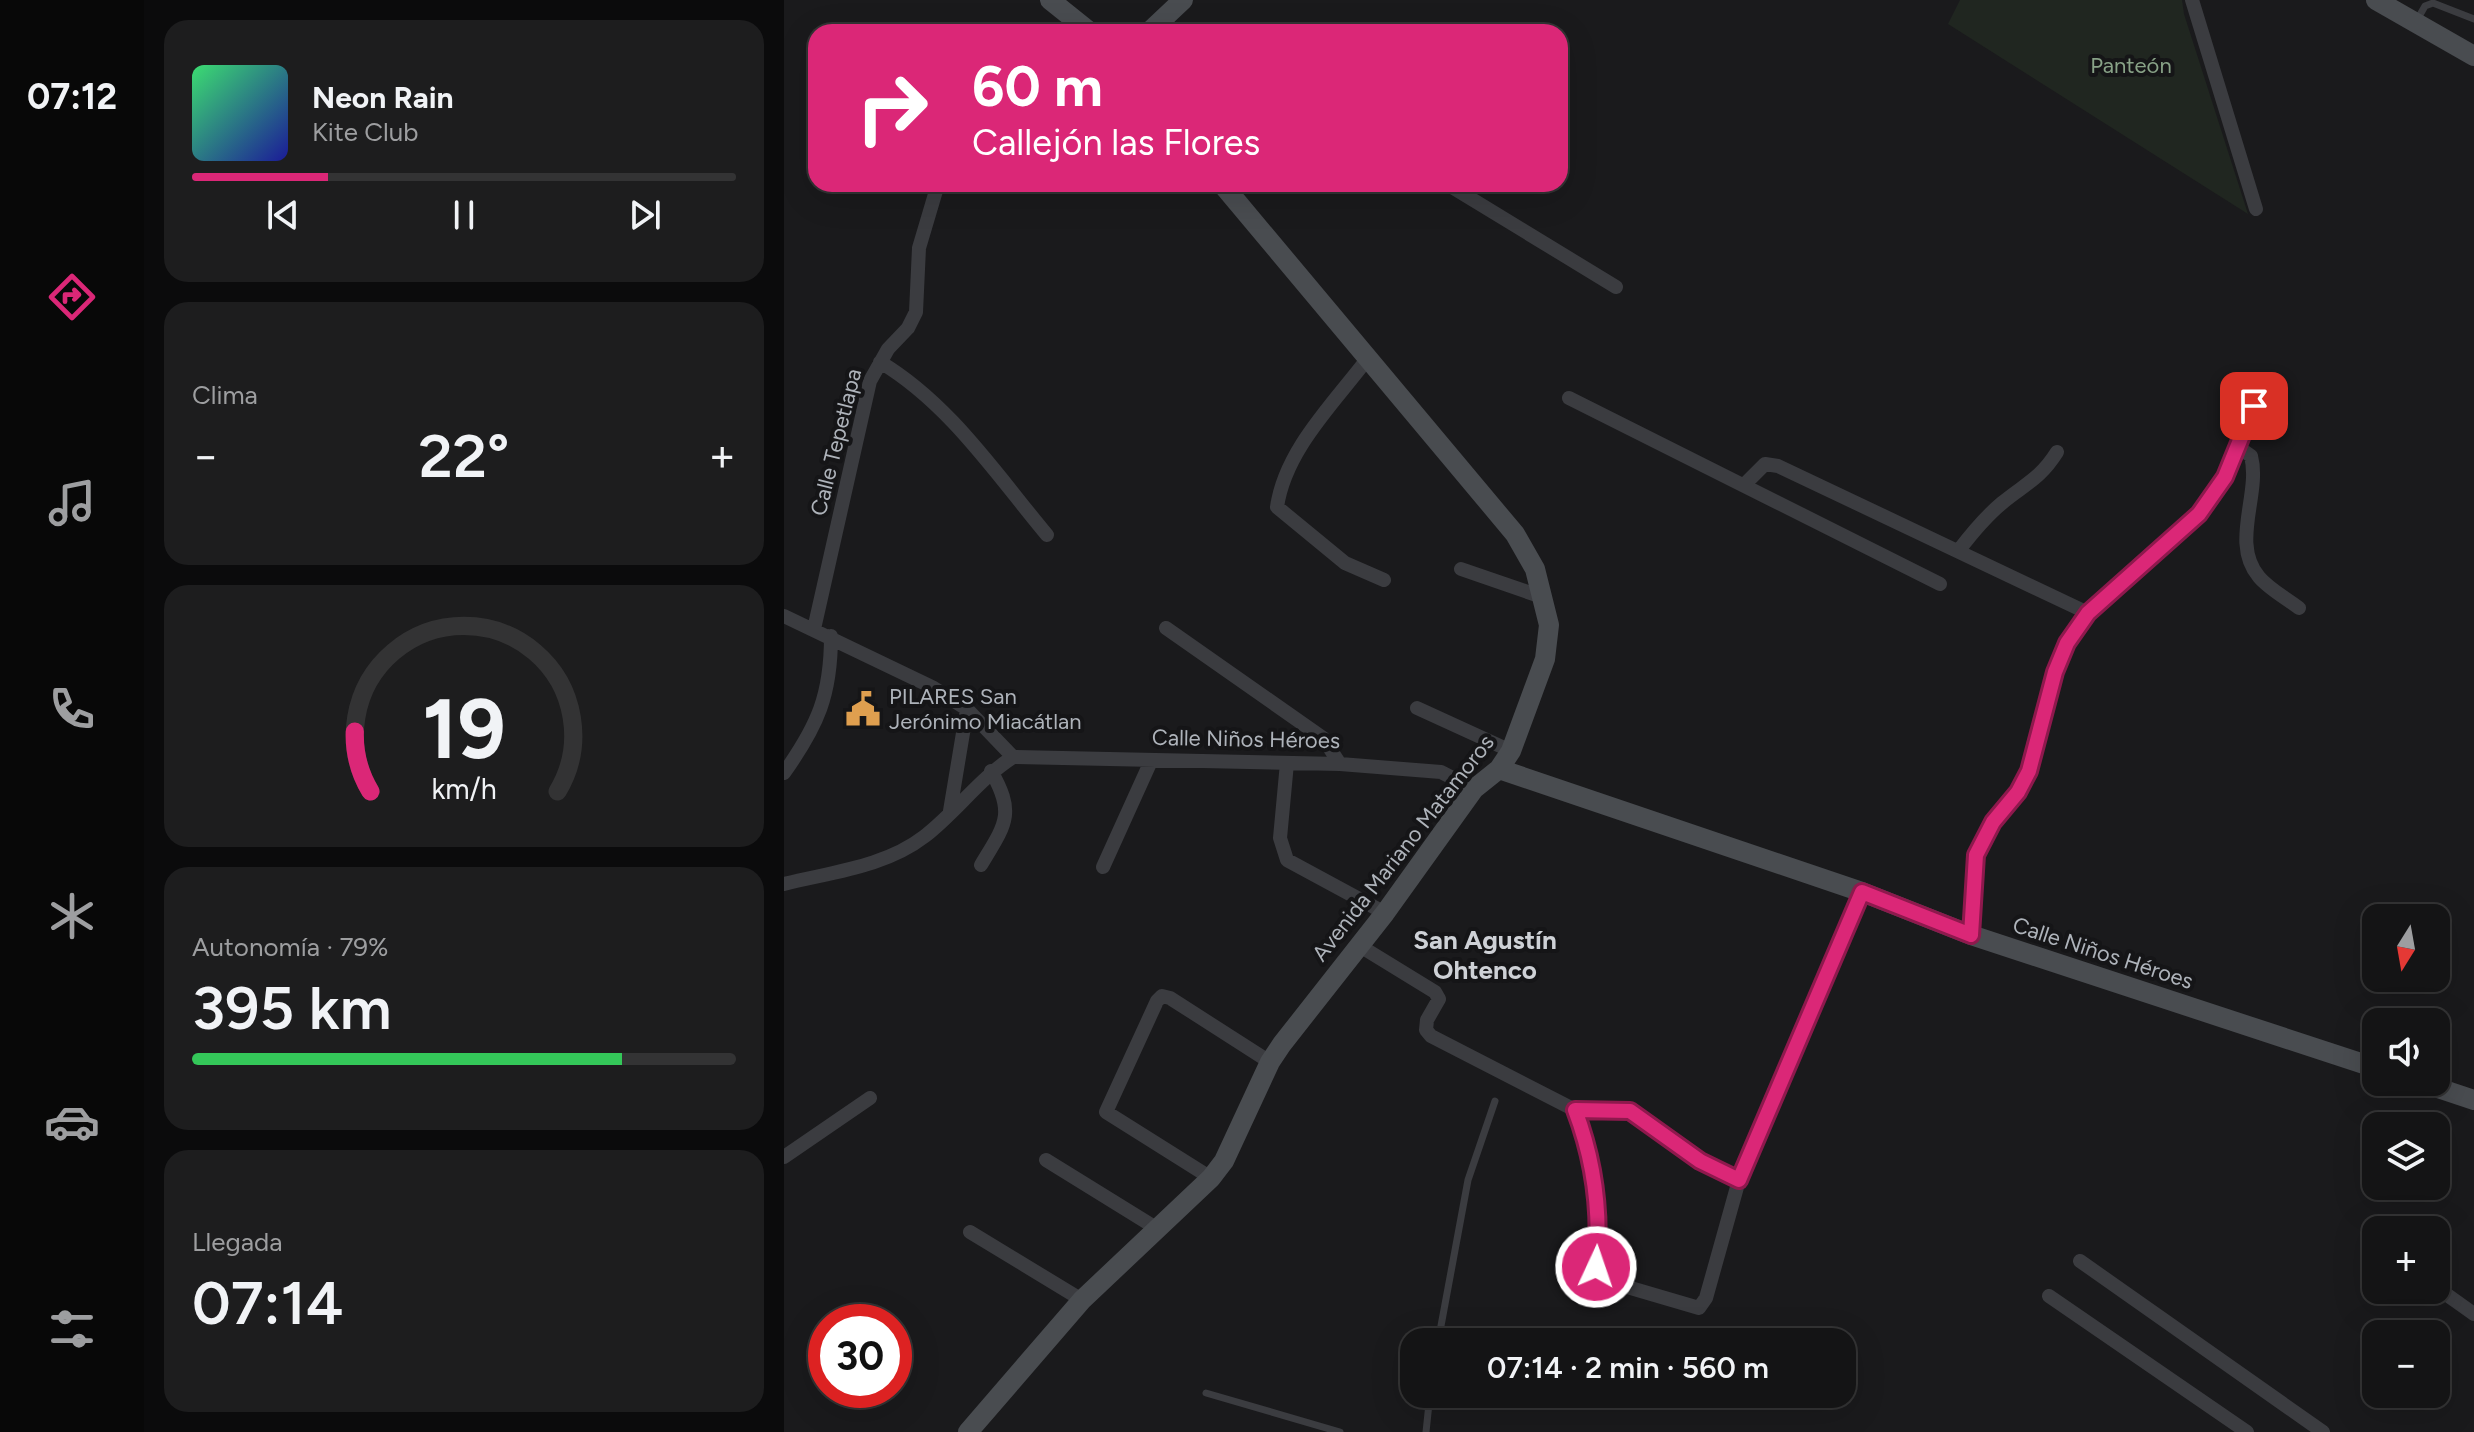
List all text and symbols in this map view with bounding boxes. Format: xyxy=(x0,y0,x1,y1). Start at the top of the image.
park label: Panteón xyxy=(2090,52,2172,79)
text: 60 m xyxy=(972,53,1103,120)
icon: right xyxy=(840,56,944,160)
text: 07:12 xyxy=(27,75,117,118)
text: Neon Rain xyxy=(312,79,454,116)
text: Kite Club xyxy=(312,116,418,148)
text: Callejón las Flores xyxy=(972,121,1260,164)
icon: previous xyxy=(261,193,305,237)
icon: pause xyxy=(442,193,486,237)
icon: next xyxy=(623,193,667,237)
icon: directions xyxy=(44,269,100,325)
street label: Calle Tepetlapa xyxy=(805,366,867,518)
pin xyxy=(2220,372,2288,440)
text: Clima xyxy=(192,379,258,411)
icon: arrive xyxy=(2232,384,2276,428)
text: 22° xyxy=(419,420,509,492)
text: − xyxy=(192,429,219,482)
text: + xyxy=(709,429,736,482)
icon: music xyxy=(44,475,100,531)
text: 19 xyxy=(422,679,506,779)
icon: phone xyxy=(44,681,100,737)
place label: PILARES San Jerónimo Miacátlan xyxy=(889,683,1082,735)
public building icon: PILARES San Jerónimo Miacátlan xyxy=(844,690,882,728)
street label: Calle Niños Héroes xyxy=(1152,724,1340,754)
street label: Avenida Mariano Matamoros xyxy=(1306,729,1500,967)
text: km/h xyxy=(431,772,497,806)
icon: climate xyxy=(44,888,100,944)
north arrow xyxy=(2362,904,2450,992)
map controls xyxy=(2362,904,2450,1408)
street label: Calle Niños Héroes xyxy=(2009,911,2197,995)
district label: San Agustín Ohtenco xyxy=(1413,924,1557,986)
text: Autonomía · 79% xyxy=(192,931,389,963)
text: 395 km xyxy=(192,972,392,1044)
button: sound xyxy=(2362,1008,2450,1096)
icon: car xyxy=(44,1094,100,1150)
button: layers xyxy=(2362,1112,2450,1200)
button: + xyxy=(2362,1216,2450,1304)
position arrow xyxy=(1554,1225,1638,1309)
text: Llegada xyxy=(192,1226,282,1258)
text: 07:14 xyxy=(192,1267,343,1339)
icon: filters xyxy=(44,1301,100,1357)
speed limit sign: 30 xyxy=(808,1304,912,1408)
button: − xyxy=(2362,1320,2450,1408)
text: 07:14 · 2 min · 560 m xyxy=(1487,1349,1769,1386)

